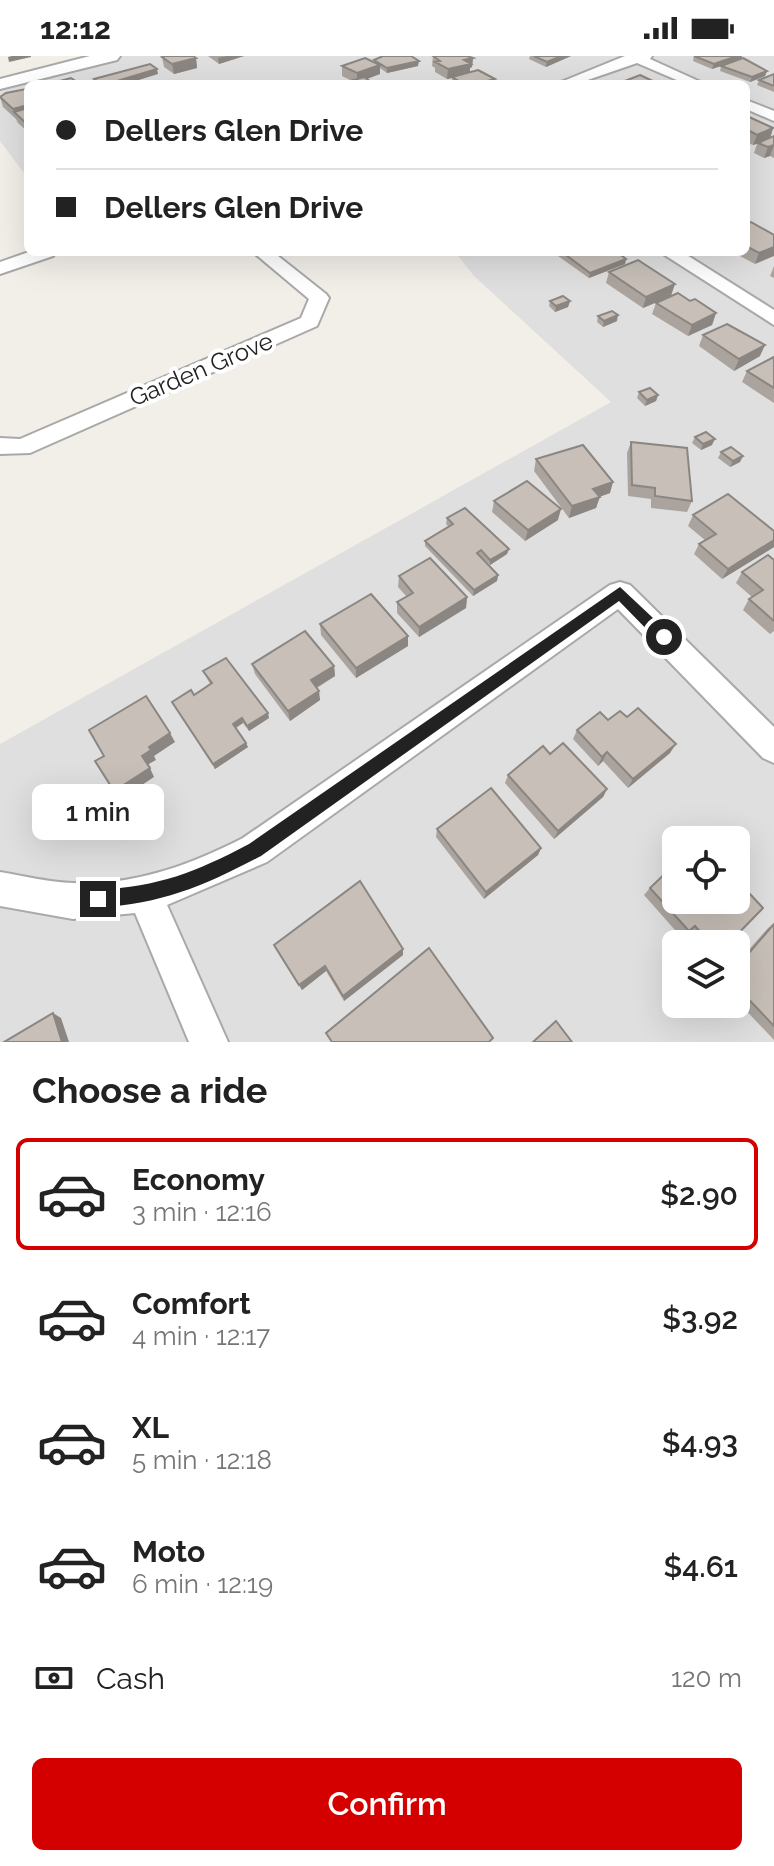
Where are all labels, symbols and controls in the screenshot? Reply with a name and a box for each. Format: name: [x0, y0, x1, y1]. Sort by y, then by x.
text: 12:12: [40, 11, 111, 46]
text: Dellers Glen Drive: [104, 113, 363, 148]
text: Dellers Glen Drive: [104, 190, 363, 225]
street label: Garden Grove: [125, 326, 277, 412]
route start: [646, 619, 682, 655]
callout: 1 min: [32, 783, 164, 839]
text: 1 min: [66, 797, 130, 827]
map controls: [662, 826, 750, 1018]
button: locate: [662, 826, 750, 914]
route end: [80, 881, 116, 917]
button: layers: [662, 930, 750, 1018]
text: Choose a ride: [32, 1069, 267, 1111]
icon: car: [36, 1158, 108, 1230]
text: Economy: [132, 1162, 265, 1197]
text: $2.90: [660, 1177, 738, 1212]
text: 3 min · 12:16: [132, 1197, 272, 1227]
icon: car: [36, 1282, 108, 1354]
text: Comfort: [132, 1286, 251, 1321]
text: $3.92: [662, 1301, 738, 1336]
text: 4 min · 12:17: [132, 1321, 270, 1351]
icon: car: [36, 1406, 108, 1478]
text: XL: [132, 1410, 169, 1445]
text: $4.93: [662, 1425, 738, 1460]
text: 5 min · 12:18: [132, 1445, 272, 1475]
icon: car: [36, 1530, 108, 1602]
text: Moto: [132, 1534, 205, 1569]
text: $4.61: [664, 1549, 738, 1584]
text: 6 min · 12:19: [132, 1569, 273, 1599]
icon: cash: [32, 1656, 76, 1700]
text: Cash: [96, 1661, 165, 1696]
text: 120 m: [671, 1663, 742, 1693]
button: Confirm: [32, 1758, 742, 1850]

